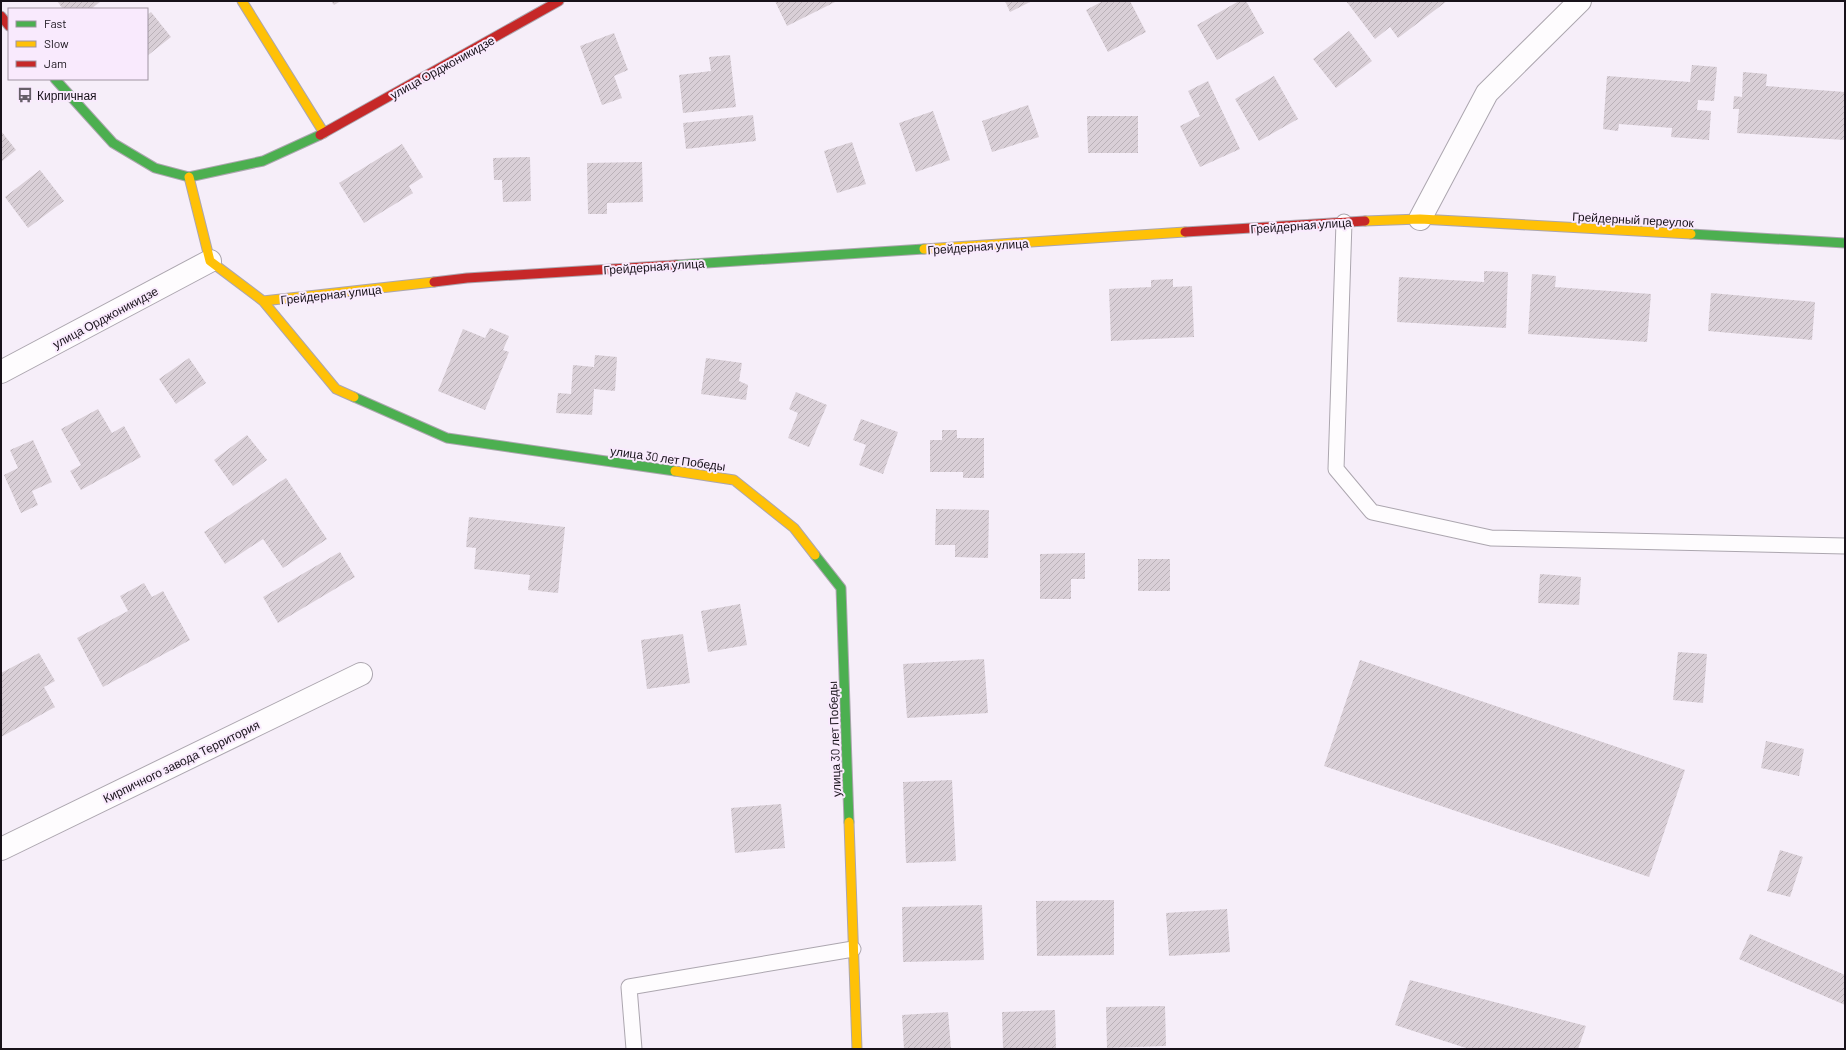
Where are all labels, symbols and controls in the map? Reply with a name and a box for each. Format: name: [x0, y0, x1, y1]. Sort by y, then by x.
legend: [8, 8, 148, 80]
text: Fast: [44, 16, 67, 30]
street label: улица Орджоникидзе: [387, 32, 497, 102]
text: Slow: [44, 36, 69, 50]
text: Jam: [44, 56, 67, 70]
bus stop icon: Кирпичная: [16, 86, 34, 104]
place label: Кирпичная: [37, 88, 97, 103]
street label: Грейдерный переулок: [1572, 209, 1695, 230]
street label: Грейдерная улица: [1250, 214, 1352, 237]
street label: Грейдерная улица: [927, 235, 1029, 258]
street label: Грейдерная улица: [603, 255, 705, 278]
street label: Грейдерная улица: [280, 282, 383, 307]
street label: улица Орджоникидзе: [50, 283, 161, 352]
street label: улица 30 лет Победы: [609, 443, 726, 474]
street label: улица 30 лет Победы: [825, 681, 844, 797]
street label: Кирпичного завода Территория: [100, 717, 262, 806]

